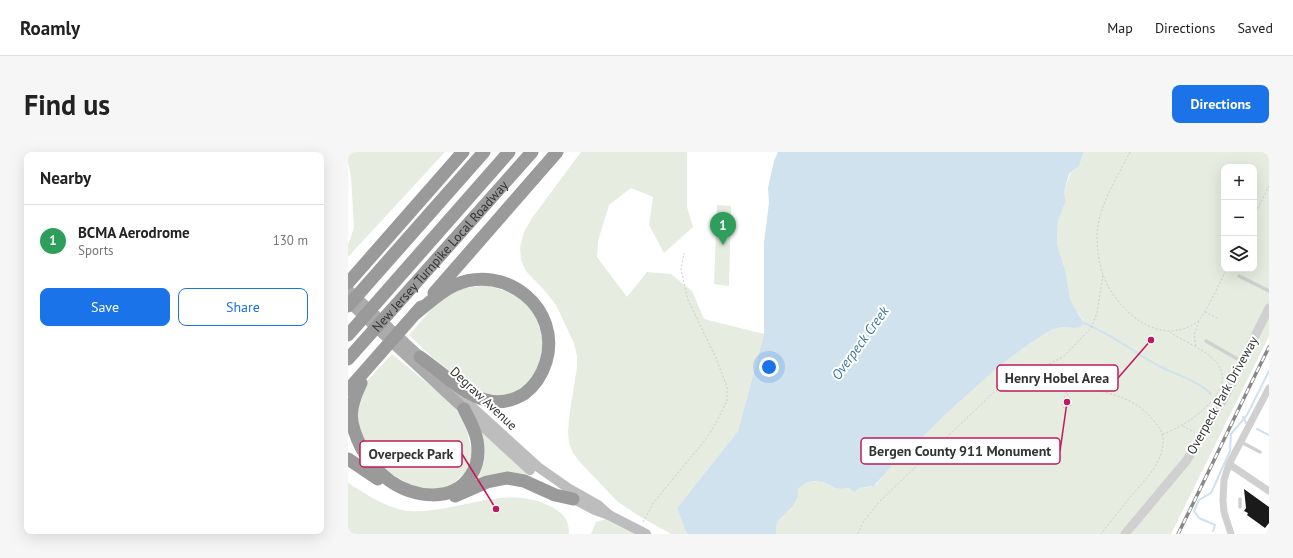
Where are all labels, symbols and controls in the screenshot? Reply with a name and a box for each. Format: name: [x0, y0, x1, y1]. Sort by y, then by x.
text: Roamly: [20, 16, 80, 40]
text: Map: [1107, 19, 1133, 37]
text: Directions: [1155, 19, 1215, 37]
text: Saved: [1237, 19, 1273, 37]
button: Directions: [1172, 85, 1269, 123]
text: Find us: [24, 86, 110, 123]
map controls: [1221, 164, 1257, 272]
button: +: [1221, 164, 1257, 200]
text: Nearby: [40, 167, 91, 189]
street label: New Jersey Turnpike Local Roadway: [368, 177, 512, 335]
button: −: [1221, 200, 1257, 236]
pin: 1: [710, 212, 736, 245]
text: BCMA Aerodrome: [78, 223, 190, 242]
text: 1: [49, 232, 57, 249]
text: 130 m: [273, 232, 308, 249]
button: layers: [1221, 236, 1257, 272]
text: Sports: [78, 242, 114, 259]
button: Save: [40, 288, 170, 326]
button: Share: [178, 288, 308, 326]
water label: Overpeck Creek: [827, 302, 893, 383]
street label: Overpeck Park Driveway: [1183, 333, 1262, 457]
your location: [759, 357, 779, 377]
street label: Degraw Avenue: [447, 363, 521, 434]
callout: Henry Hobel Area: [997, 365, 1118, 391]
text: Henry Hobel Area: [1005, 369, 1109, 387]
callout: Bergen County 911 Monument: [861, 438, 1060, 464]
callout: Overpeck Park: [360, 441, 462, 467]
text: Bergen County 911 Monument: [869, 442, 1051, 460]
text: Overpeck Park: [369, 445, 454, 463]

